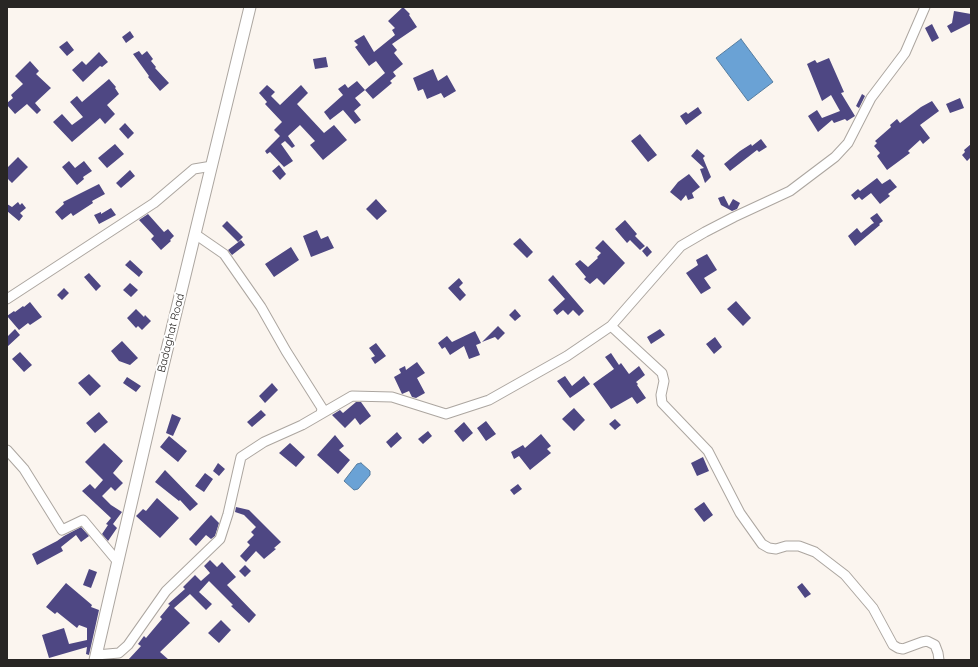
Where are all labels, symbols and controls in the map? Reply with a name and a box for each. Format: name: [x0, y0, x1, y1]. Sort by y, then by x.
street label: Badaghat Road: [155, 292, 187, 374]

